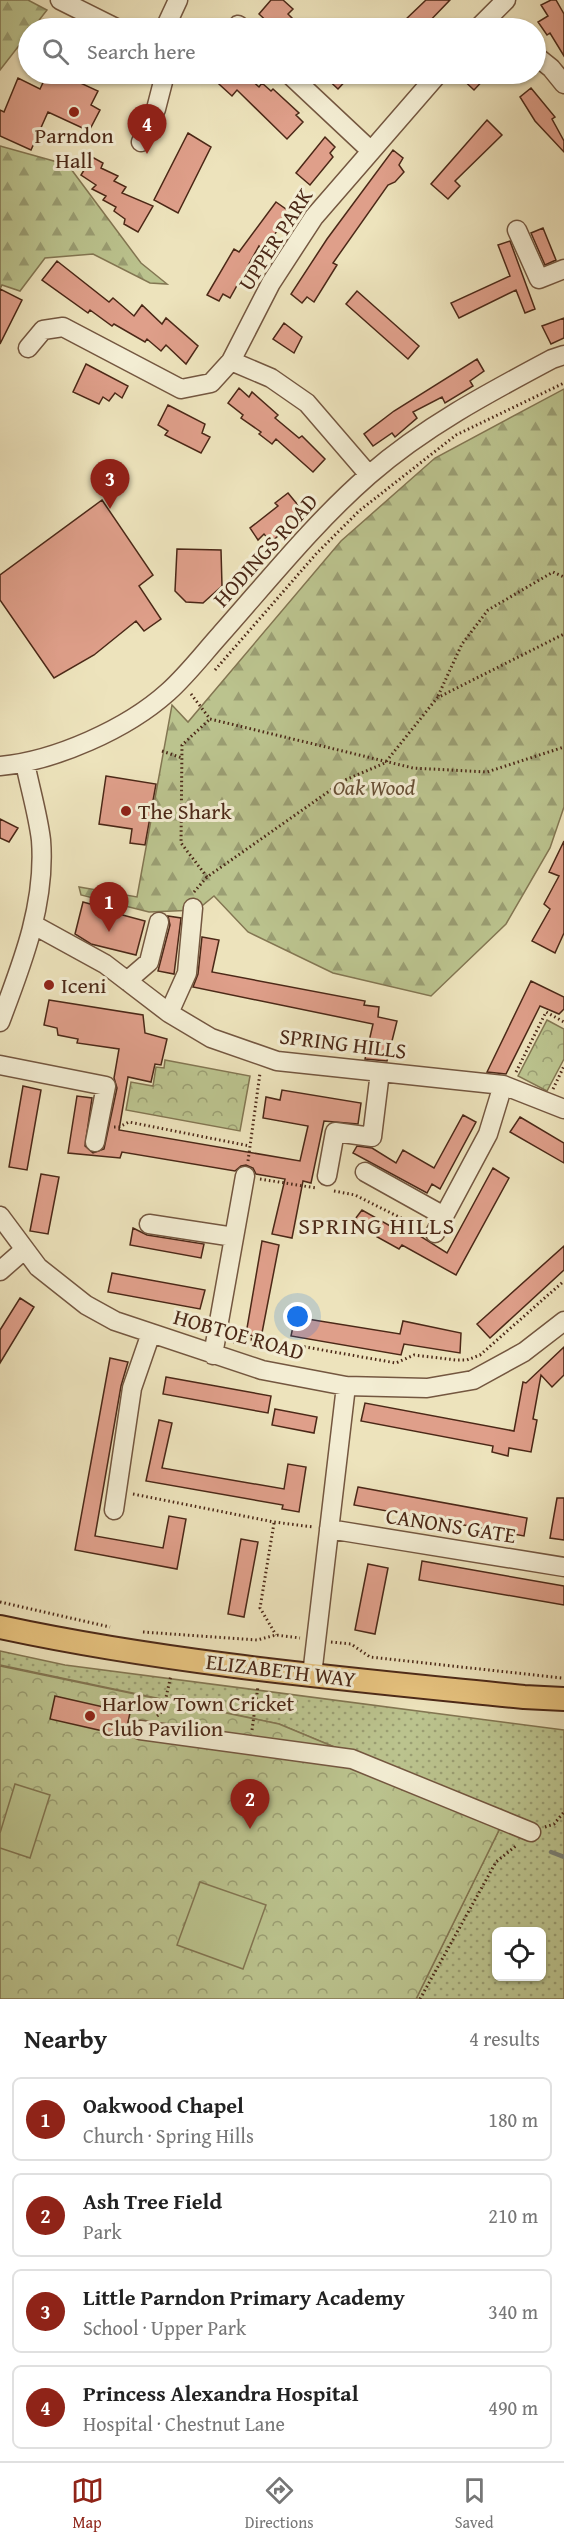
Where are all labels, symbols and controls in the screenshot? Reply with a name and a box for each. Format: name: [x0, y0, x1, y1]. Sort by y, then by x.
search box: [18, 18, 546, 84]
icon: search: [39, 35, 72, 68]
text: Search here: [87, 35, 196, 67]
pin: 4: [128, 104, 166, 154]
marker: Parndon Hall: [67, 105, 81, 119]
place label: Parndon Hall: [35, 119, 114, 176]
street label: UPPER PARK: [230, 181, 320, 297]
pin: 3: [90, 460, 130, 509]
street label: HODINGS ROAD: [205, 486, 325, 614]
park label: Oak Wood: [333, 771, 416, 803]
place label: The Shark: [138, 795, 232, 827]
marker: The Shark: [119, 804, 133, 818]
pin: 1: [90, 882, 128, 932]
place label: Iceni: [61, 969, 106, 1001]
marker: Iceni: [42, 978, 56, 992]
street label: SPRING HILLS: [278, 1019, 408, 1067]
district label: SPRING HILLS: [298, 1208, 456, 1243]
street label: HOBTOE ROAD: [170, 1300, 308, 1368]
your location: [283, 1302, 312, 1331]
street label: CANONS GATE: [384, 1499, 518, 1551]
street label: ELIZABETH WAY: [204, 1645, 358, 1695]
place label: Harlow Town Cricket Club Pavilion: [102, 1687, 294, 1744]
marker: Harlow Town Cricket Club Pavilion: [83, 1709, 97, 1723]
pin: 2: [230, 1780, 270, 1829]
map controls: [492, 1927, 546, 1981]
button: locate: [492, 1927, 546, 1981]
text: Nearby: [24, 2019, 107, 2058]
text: 4 results: [469, 2024, 540, 2053]
text: Oakwood Chapel: [83, 2089, 244, 2121]
text: 1: [40, 2105, 51, 2134]
text: 180 m: [488, 2105, 538, 2134]
text: Church · Spring Hills: [83, 2121, 254, 2150]
text: Ash Tree Field: [83, 2185, 222, 2217]
text: 2: [40, 2201, 51, 2230]
text: 210 m: [488, 2201, 538, 2230]
text: Park: [83, 2217, 122, 2246]
text: Little Parndon Primary Academy: [83, 2281, 405, 2313]
text: 3: [40, 2297, 51, 2326]
text: 340 m: [488, 2297, 538, 2326]
text: School · Upper Park: [83, 2313, 246, 2342]
text: Princess Alexandra Hospital: [83, 2377, 358, 2409]
text: 4: [40, 2393, 51, 2422]
text: 490 m: [488, 2393, 538, 2422]
text: Hospital · Chestnut Lane: [83, 2409, 285, 2438]
tab: Map: [71, 2474, 104, 2534]
tab: Directions: [245, 2474, 314, 2534]
tab: Saved: [455, 2474, 493, 2534]

